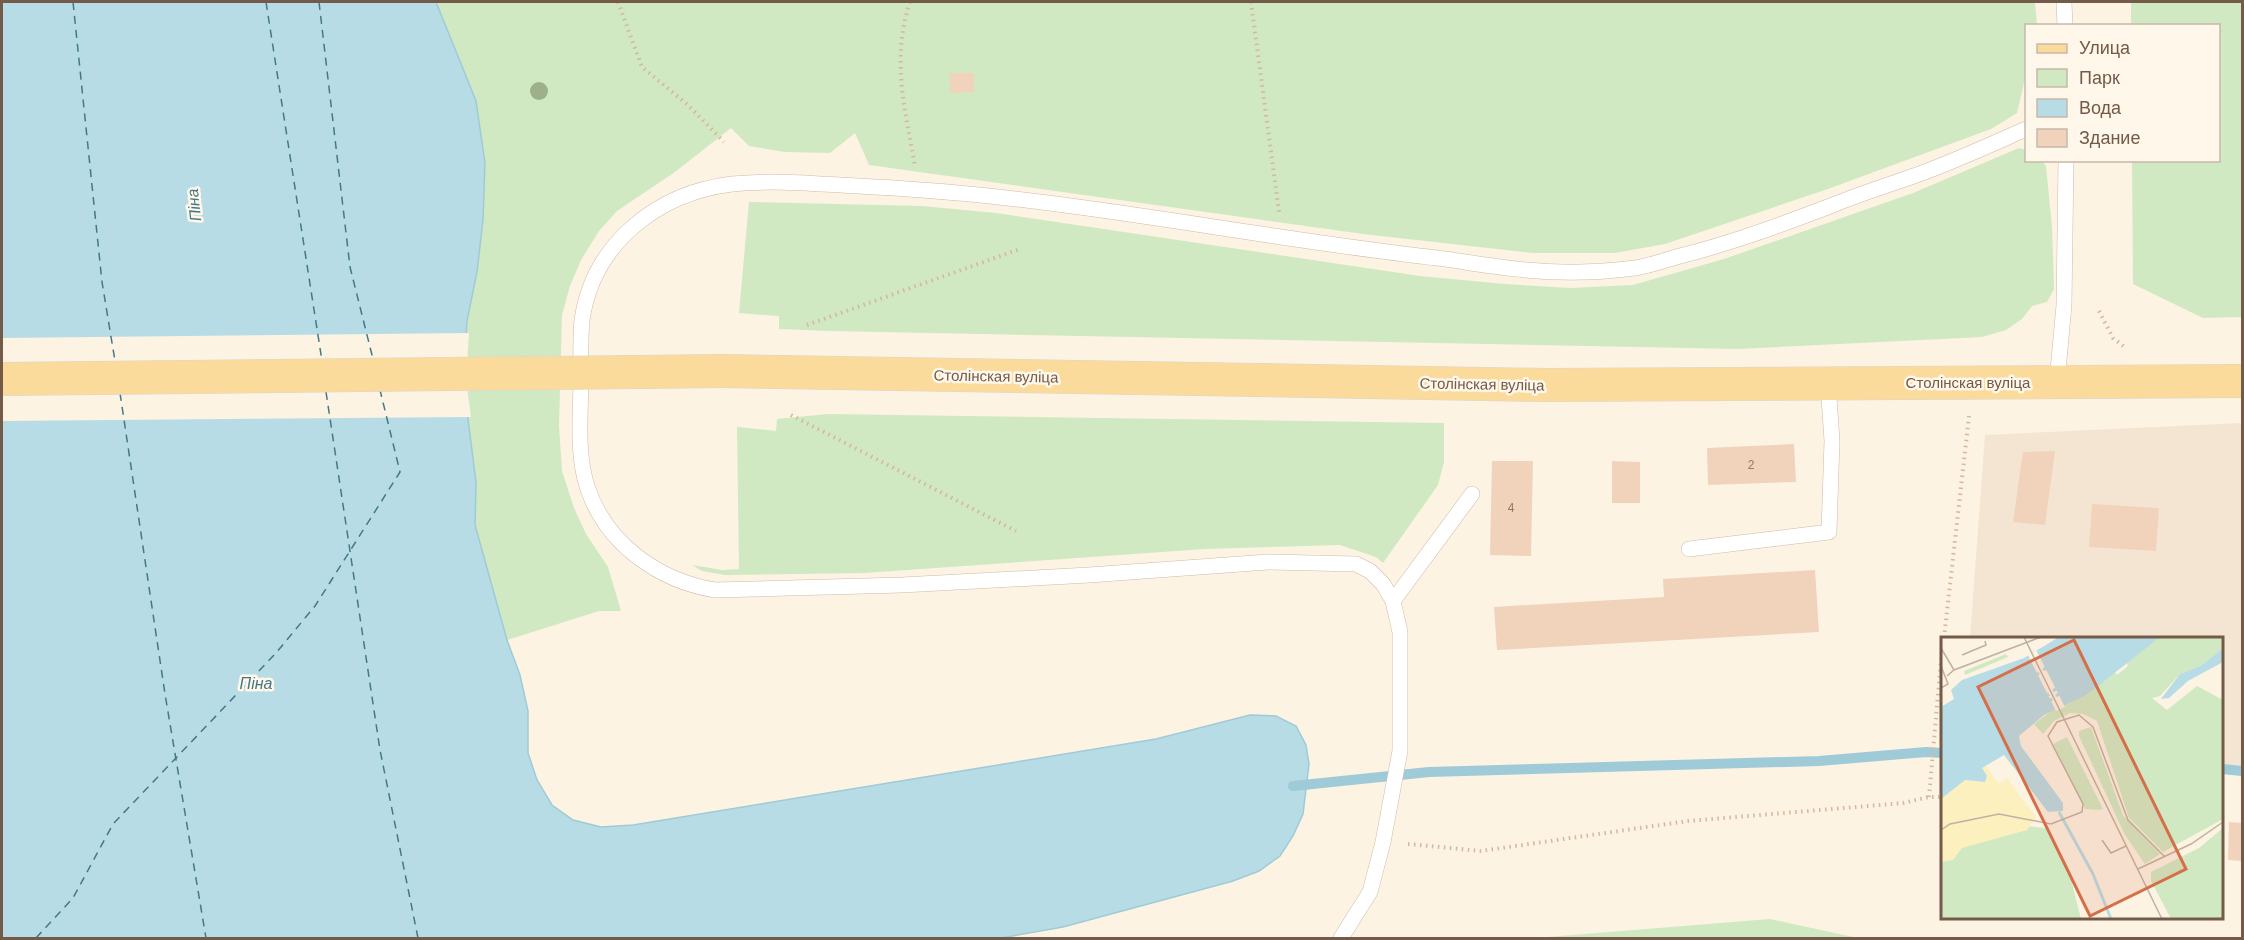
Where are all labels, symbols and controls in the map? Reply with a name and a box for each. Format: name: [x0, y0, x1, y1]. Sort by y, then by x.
legend: [2025, 24, 2220, 162]
text: Улица: [2079, 38, 2131, 58]
text: Парк: [2079, 68, 2120, 88]
text: Вода: [2079, 98, 2122, 118]
text: Здание: [2079, 128, 2140, 148]
water label: Піна: [184, 188, 204, 222]
street label: Столінская вуліца: [933, 366, 1059, 386]
street label: Столінская вуліца: [1419, 374, 1545, 394]
street label: Столінская вуліца: [1906, 374, 2031, 391]
house number: 2: [1748, 458, 1755, 472]
house number: 4: [1508, 501, 1515, 515]
inset map: [1941, 637, 2223, 919]
water label: Піна: [240, 675, 273, 692]

